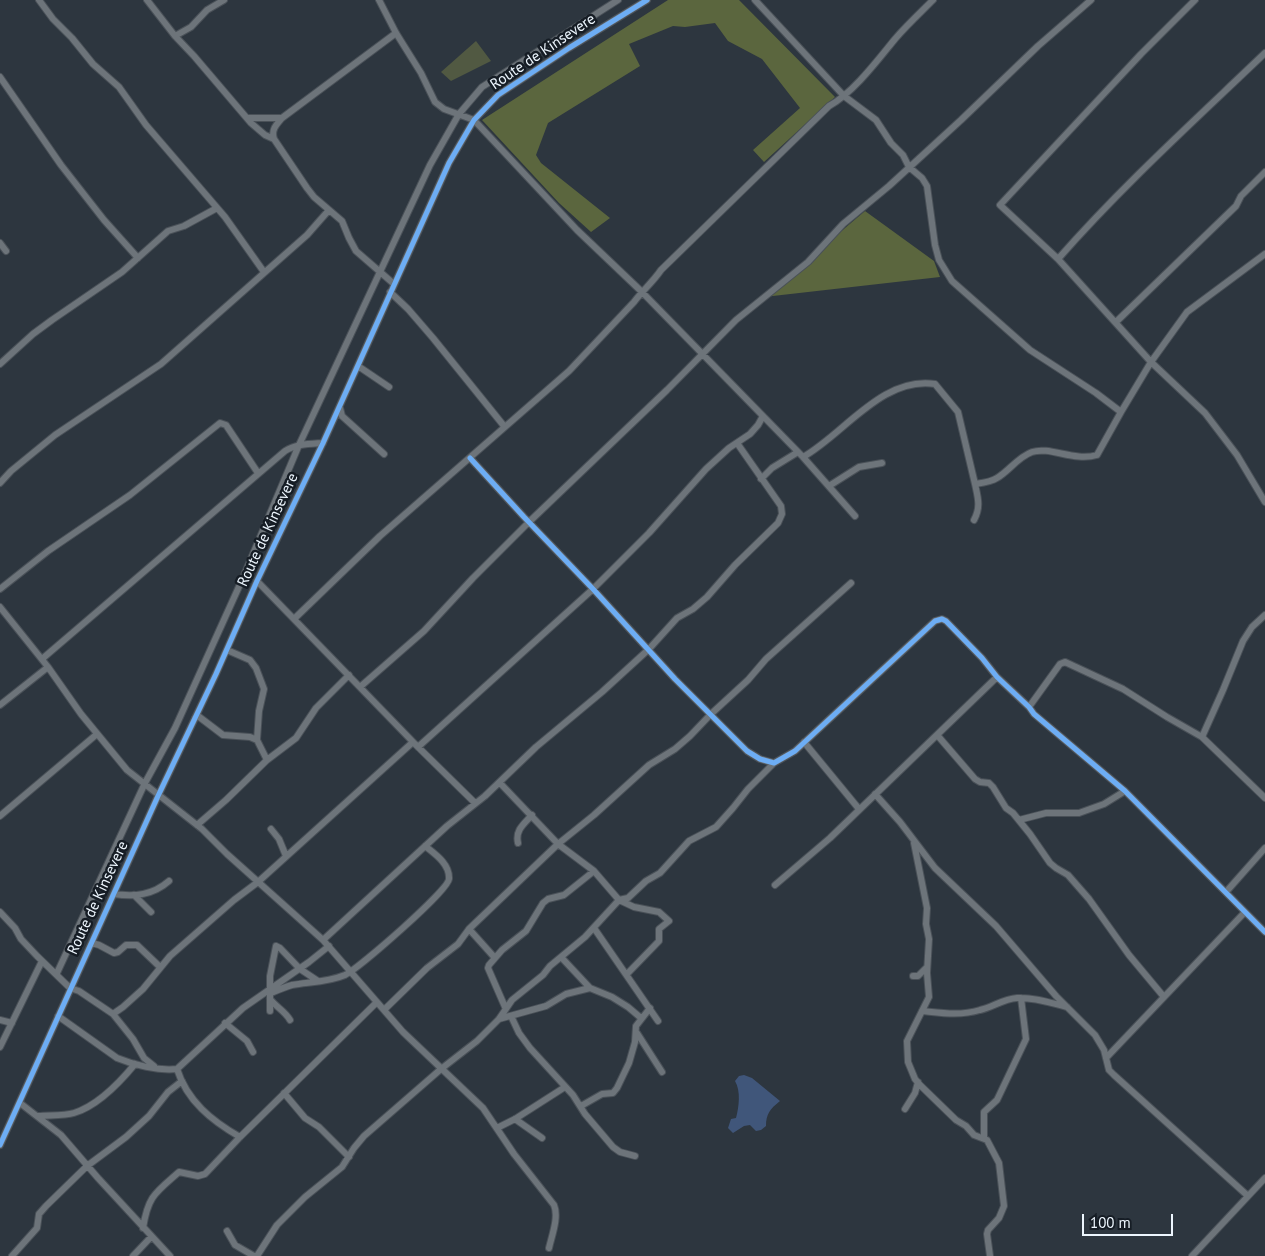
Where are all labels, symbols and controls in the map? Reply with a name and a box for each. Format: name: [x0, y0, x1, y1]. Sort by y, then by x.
street label: Route de Kinsevere: [487, 10, 599, 94]
street label: Route de Kinsevere: [234, 470, 302, 590]
street label: Route de Kinsevere: [64, 838, 132, 958]
scale bar: [1085, 1204, 1176, 1236]
text: 100 m: [1090, 1213, 1131, 1232]

